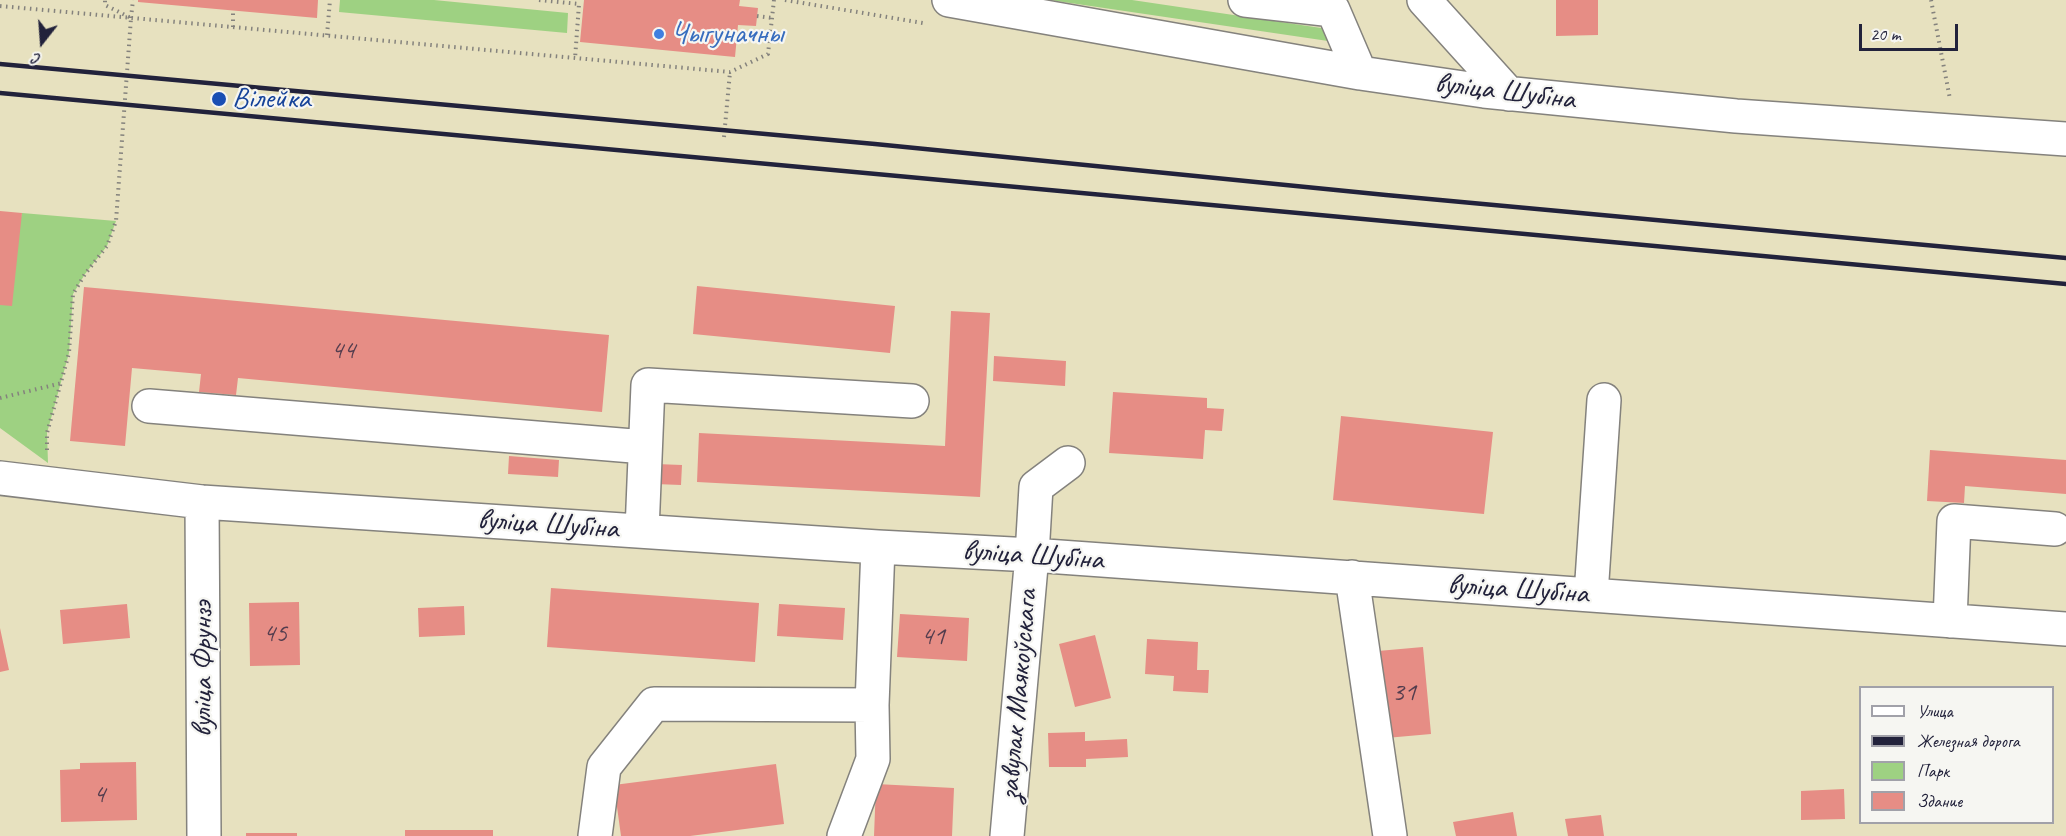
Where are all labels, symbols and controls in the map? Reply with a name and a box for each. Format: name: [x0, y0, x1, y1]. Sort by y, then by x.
north arrow: [12, 12, 72, 72]
scale bar: [1862, 12, 1961, 50]
place label: Чыгуначны: [671, 16, 783, 52]
text: 20 m: [1870, 23, 1901, 45]
marker: Чыгуначны: [652, 27, 666, 41]
text: С: [30, 49, 43, 70]
street label: вуліца Шубіна: [1433, 66, 1577, 118]
place label: Вілейка: [232, 81, 310, 117]
marker: Вілейка: [210, 90, 228, 108]
house number: 44: [331, 335, 355, 367]
street label: вуліца Шубіна: [476, 502, 620, 548]
street label: вуліца Шубіна: [961, 533, 1105, 579]
street label: вуліца Шубіна: [1446, 567, 1590, 613]
street label: завулак Маякоўскага: [992, 588, 1046, 802]
street label: вуліца Фрунзэ: [185, 601, 221, 737]
house number: 45: [263, 618, 287, 650]
house number: 41: [921, 621, 945, 653]
house number: 31: [1392, 677, 1416, 709]
legend: [1859, 686, 2054, 824]
text: Улица: [1917, 700, 1953, 722]
text: Железная дорога: [1917, 730, 2020, 752]
text: Парк: [1917, 760, 1949, 782]
house number: 4: [93, 779, 105, 811]
text: Здание: [1917, 790, 1962, 812]

